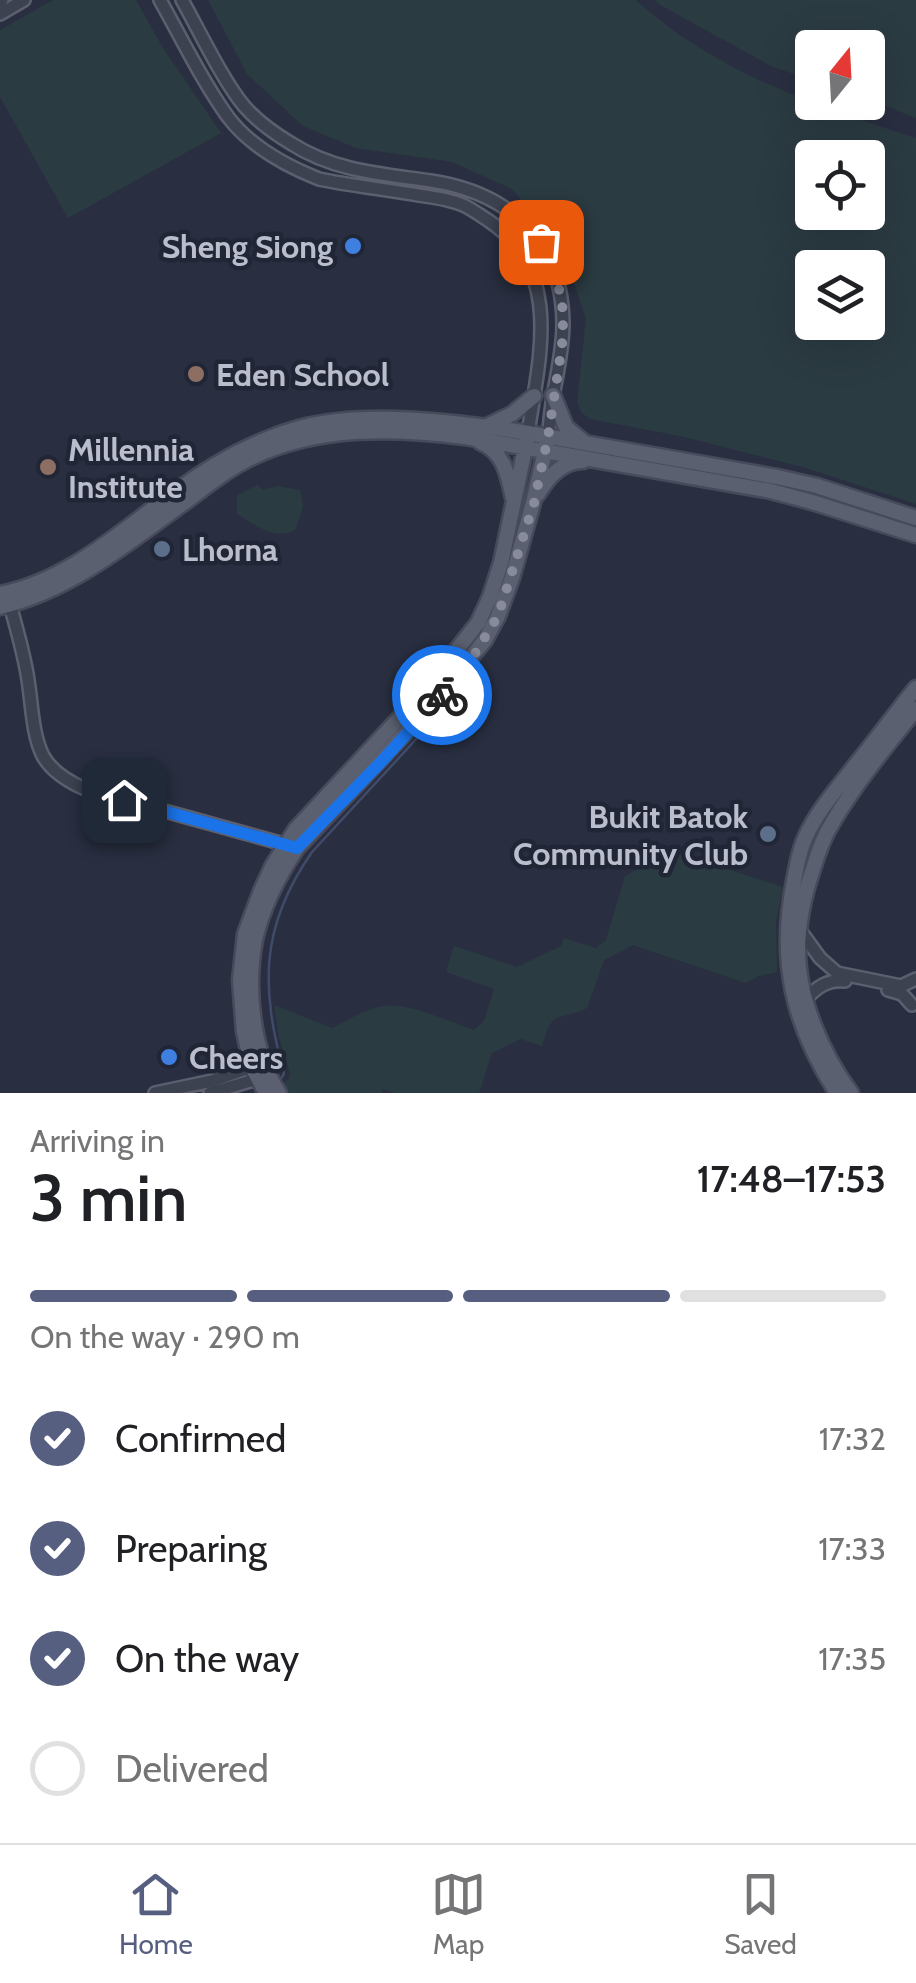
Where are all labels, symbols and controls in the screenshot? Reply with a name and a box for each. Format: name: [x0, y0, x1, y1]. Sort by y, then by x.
north arrow: [795, 30, 885, 120]
map controls: [795, 30, 885, 340]
button: locate: [795, 140, 885, 230]
pin: [499, 200, 584, 285]
icon: bag: [514, 215, 569, 270]
place label: Sheng Siong: [162, 227, 333, 266]
marker: Sheng Siong: [342, 235, 364, 257]
button: layers: [795, 250, 885, 340]
place label: Eden School: [216, 355, 389, 394]
marker: Eden School: [185, 363, 207, 385]
place label: Millennia Institute: [68, 430, 194, 506]
marker: Millennia Institute: [37, 456, 59, 478]
place label: Lhorna: [182, 530, 278, 569]
marker: Lhorna: [151, 538, 173, 560]
courier: [392, 645, 492, 745]
icon: bike: [415, 668, 470, 723]
pin: [82, 758, 167, 843]
icon: home: [97, 773, 152, 828]
place label: Bukit Batok Community Club: [513, 797, 748, 873]
marker: Bukit Batok Community Club: [757, 823, 779, 845]
place label: Cheers: [189, 1038, 283, 1077]
marker: Cheers: [158, 1046, 180, 1068]
text: Arriving in: [30, 1121, 165, 1160]
text: 17:48–17:53: [697, 1155, 886, 1202]
text: 3 min: [30, 1158, 187, 1237]
text: On the way · 290 m: [30, 1317, 300, 1356]
icon: check: [30, 1411, 85, 1466]
text: Confirmed: [115, 1415, 286, 1462]
text: 17:32: [819, 1419, 886, 1458]
icon: check: [30, 1521, 85, 1576]
text: Preparing: [115, 1525, 267, 1572]
text: 17:33: [818, 1529, 886, 1568]
icon: check: [30, 1631, 85, 1686]
text: On the way: [115, 1635, 299, 1682]
text: 17:35: [818, 1639, 886, 1678]
text: Delivered: [115, 1745, 269, 1792]
tab: Home: [119, 1867, 193, 1961]
tab: Map: [431, 1867, 486, 1961]
tab: Saved: [724, 1867, 797, 1961]

